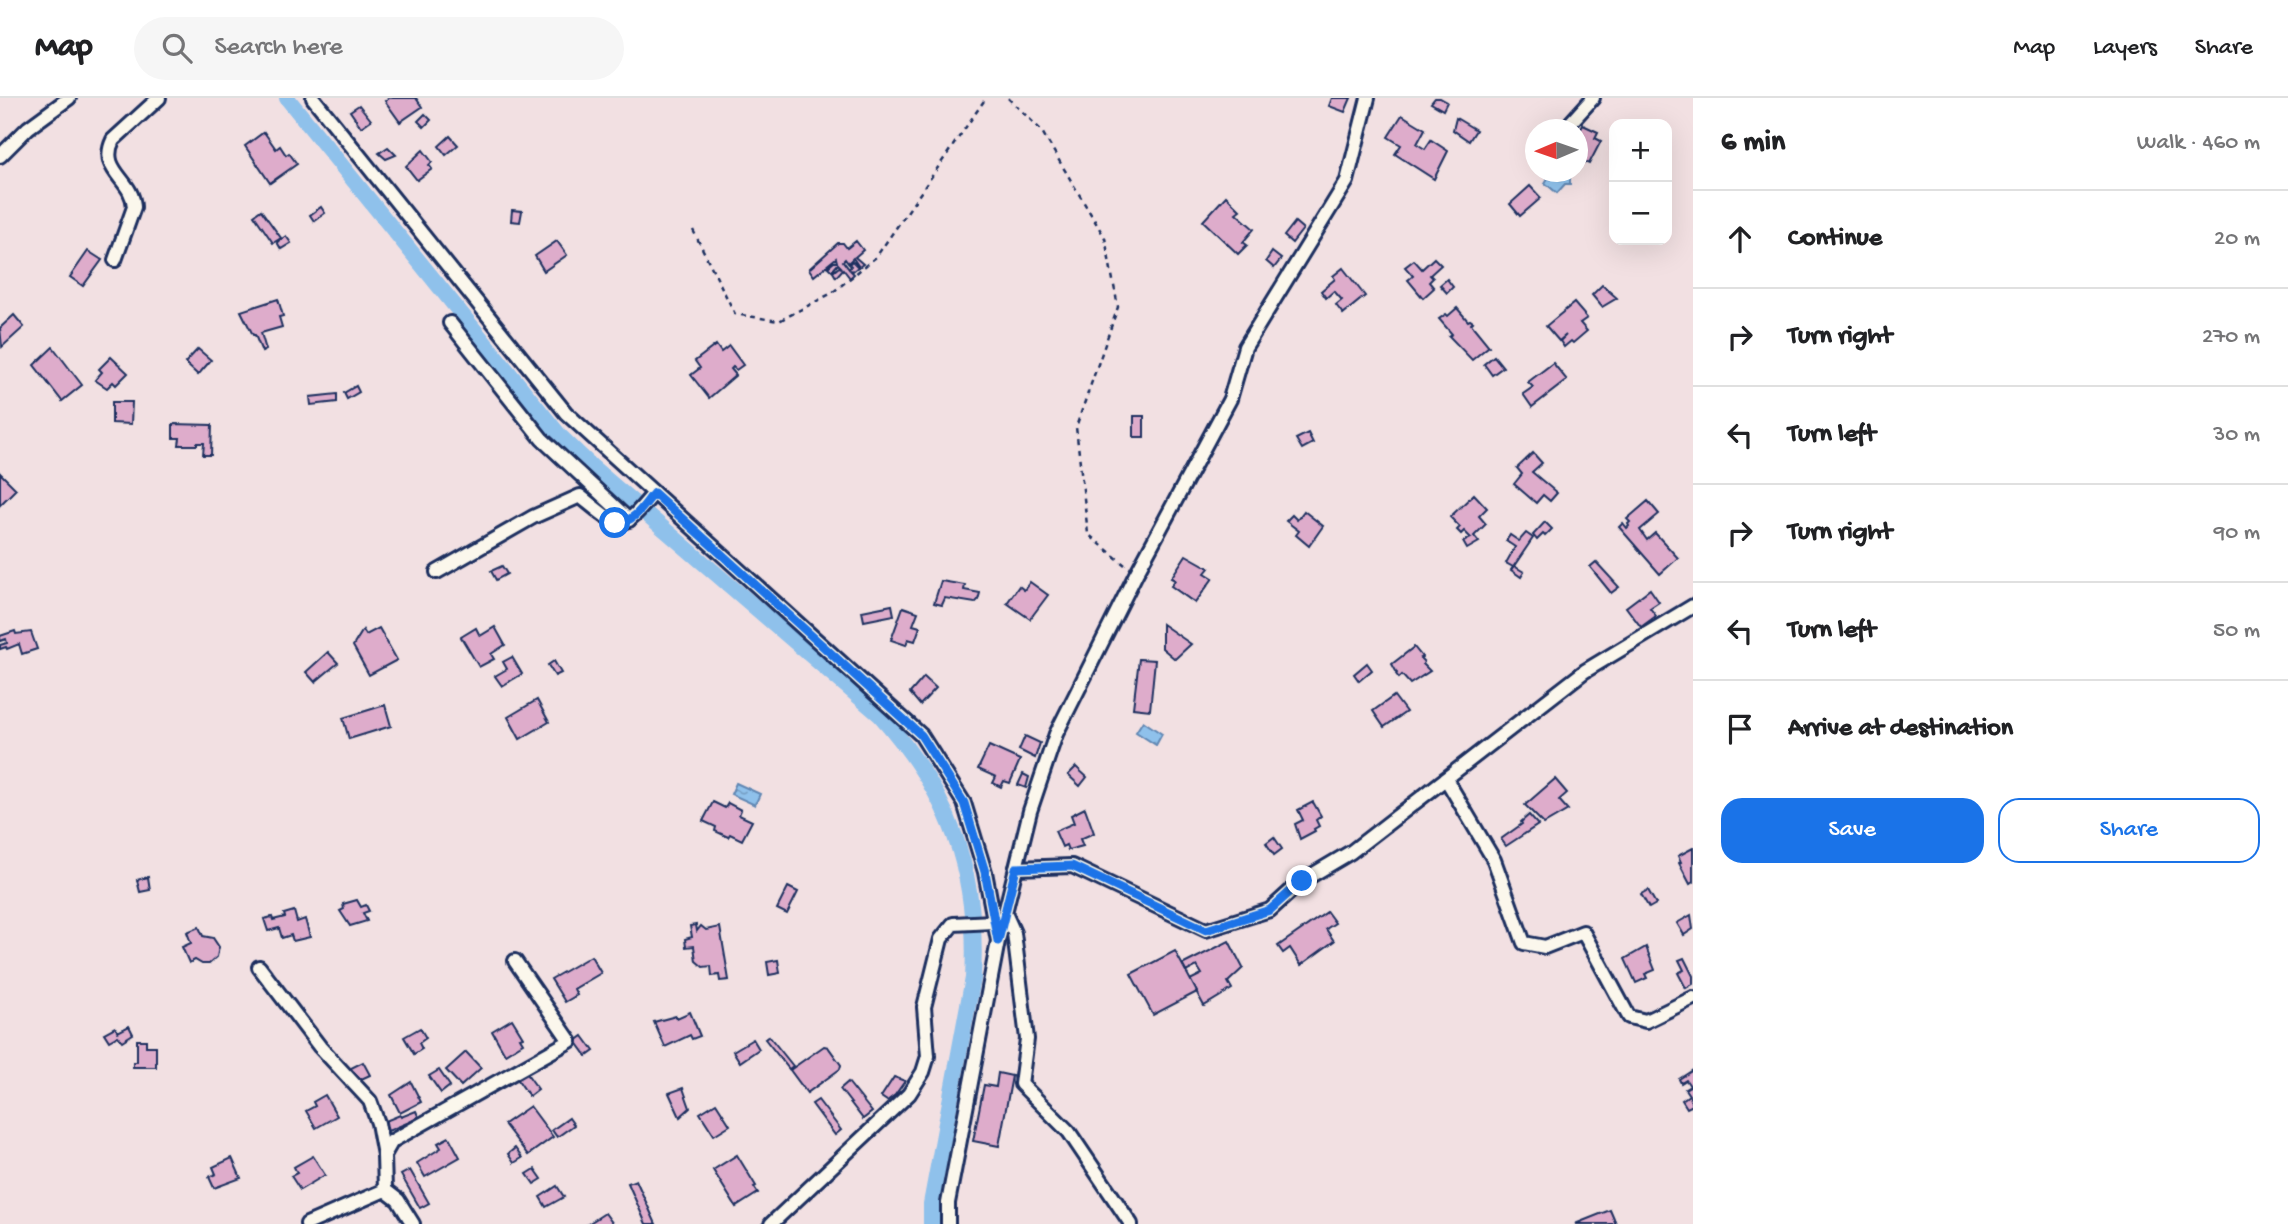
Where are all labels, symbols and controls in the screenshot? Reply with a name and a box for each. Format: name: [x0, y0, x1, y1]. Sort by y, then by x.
search box: [134, 17, 624, 80]
text: Map: [35, 29, 92, 67]
icon: search: [158, 29, 196, 67]
text: Search here: [214, 33, 343, 64]
text: Map: [2013, 34, 2055, 63]
text: Layers: [2093, 34, 2157, 63]
text: Share: [2195, 34, 2253, 63]
north arrow: [1525, 119, 1588, 182]
map controls: [1609, 119, 1672, 245]
button: +: [1609, 119, 1672, 182]
text: 6 min: [1721, 126, 1785, 161]
text: Walk · 460 m: [2137, 130, 2260, 157]
button: −: [1609, 182, 1672, 245]
icon: ahead: [1721, 220, 1759, 258]
text: Continue: [1788, 224, 1882, 255]
text: 20 m: [2214, 226, 2260, 253]
icon: right: [1721, 318, 1759, 356]
text: Turn right: [1788, 322, 1892, 353]
text: 270 m: [2202, 324, 2260, 351]
icon: left: [1721, 416, 1759, 454]
text: Turn left: [1788, 420, 1876, 451]
text: 30 m: [2213, 422, 2260, 449]
route start: [599, 507, 630, 538]
icon: right: [1721, 514, 1759, 552]
text: Turn right: [1788, 518, 1892, 549]
text: 90 m: [2214, 520, 2260, 547]
icon: left: [1721, 612, 1759, 650]
text: Turn left: [1788, 616, 1876, 647]
text: 50 m: [2213, 618, 2260, 645]
icon: arrive: [1721, 710, 1759, 748]
text: Arrive at destination: [1788, 714, 2013, 745]
button: Save: [1721, 798, 1984, 863]
button: Share: [1998, 798, 2260, 863]
route end: [1286, 865, 1317, 896]

